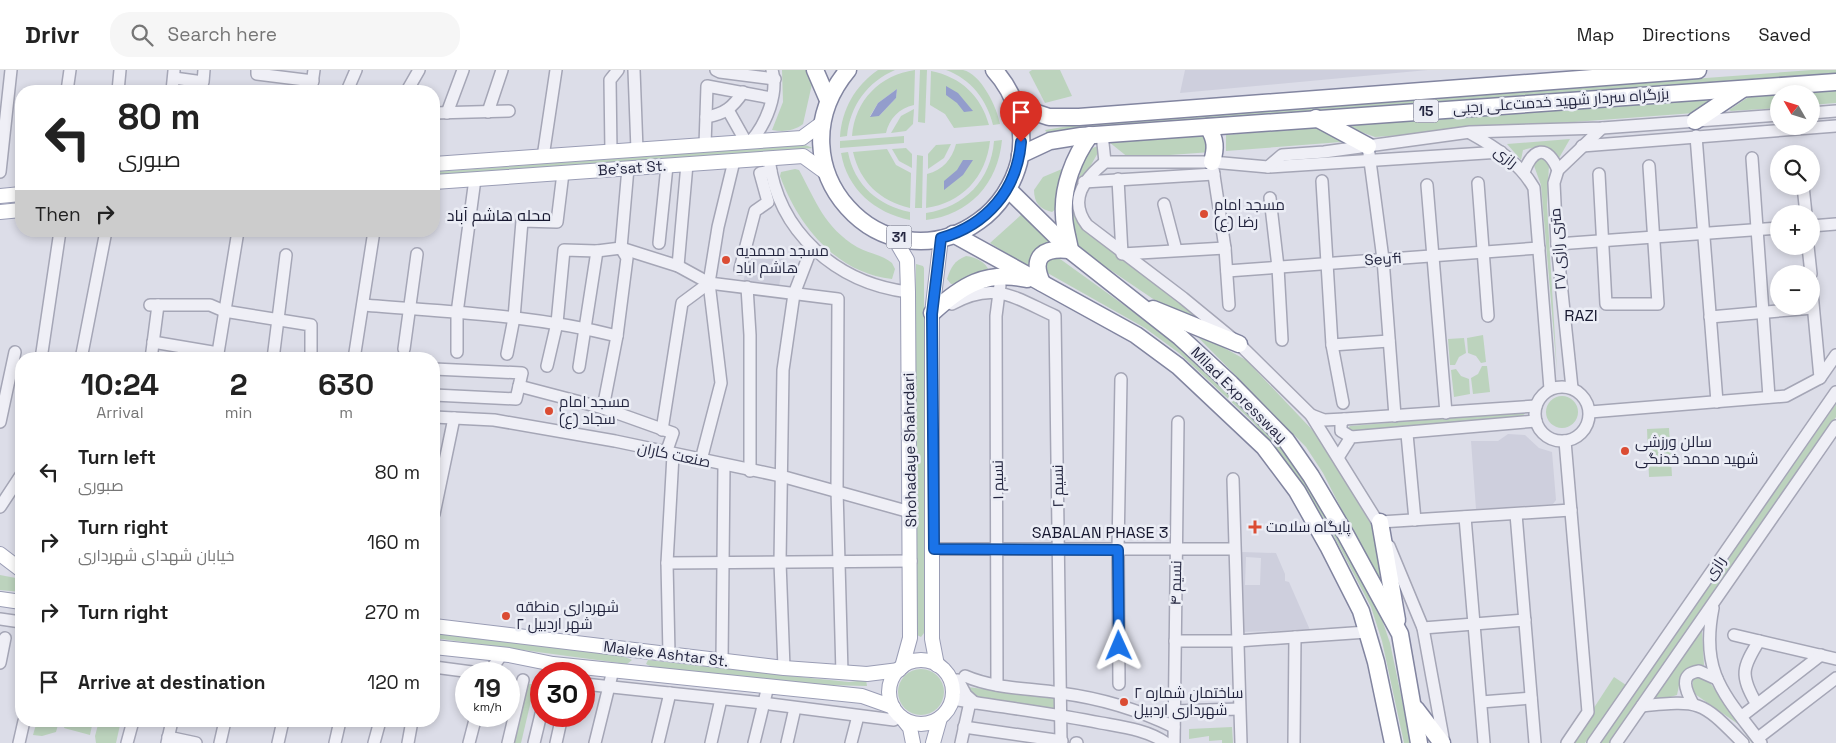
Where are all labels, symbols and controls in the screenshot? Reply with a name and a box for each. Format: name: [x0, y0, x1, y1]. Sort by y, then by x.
search box: [110, 12, 460, 57]
text: Drivr: [25, 19, 80, 50]
icon: search: [128, 21, 156, 49]
text: Search here: [168, 22, 277, 47]
text: Map: [1577, 23, 1614, 46]
text: Directions: [1642, 23, 1731, 46]
text: Saved: [1759, 23, 1811, 46]
street label: بزرگراه سردار شهید خدمت‌علی رجبی: [1452, 83, 1670, 119]
north arrow: [1770, 85, 1820, 135]
map controls: [1770, 85, 1820, 315]
pin: [1000, 91, 1042, 142]
text: 80 m: [118, 95, 200, 139]
icon: arrive: [1007, 98, 1035, 126]
road number: 15: [1414, 99, 1438, 122]
icon: left: [35, 105, 100, 170]
street label: رازی: [1490, 141, 1522, 173]
text: صبوری: [118, 145, 181, 173]
button: search: [1770, 145, 1820, 195]
street label: Be'sat St.: [597, 156, 667, 179]
place label: مسجد امام رضا (ع): [1214, 195, 1285, 233]
icon: right: [91, 200, 119, 228]
text: Then: [35, 202, 81, 227]
district label: محله هاشم آباد: [447, 205, 551, 227]
button: +: [1770, 205, 1820, 255]
street label: ۲۷ متری رازی: [1545, 207, 1571, 291]
marker: مسجد امام رضا (ع): [1198, 208, 1210, 220]
road number: 31: [886, 226, 912, 248]
place label: مسجد محمدیه هاشم اباد: [736, 241, 829, 278]
street label: Seyfi: [1364, 248, 1402, 269]
marker: مسجد محمدیه هاشم اباد: [720, 254, 732, 266]
button: −: [1770, 265, 1820, 315]
district label: RAZI: [1564, 305, 1598, 326]
street label: Milad Expressway: [1187, 342, 1292, 447]
text: 10:24: [81, 365, 159, 404]
text: 2: [230, 365, 247, 404]
text: 630: [318, 365, 374, 404]
street label: Shohadaye Shahrdari: [899, 373, 920, 527]
place label: مسجد امام سجاد (ع): [559, 392, 630, 430]
text: Arrival: [96, 402, 144, 423]
text: min: [225, 402, 252, 423]
text: m: [339, 402, 353, 423]
marker: مسجد امام سجاد (ع): [543, 405, 555, 417]
place label: سالن ورزشی شهید محمد خدنگی: [1635, 432, 1759, 469]
street label: صنعت کاران: [636, 438, 712, 472]
text: Turn left: [78, 445, 156, 470]
marker: سالن ورزشی شهید محمد خدنگی: [1619, 445, 1631, 457]
icon: left: [35, 458, 63, 486]
text: 80 m: [375, 460, 420, 485]
street label: نسیم ۱: [988, 460, 1008, 500]
street label: نسیم ۲: [1048, 464, 1068, 508]
text: صبوری: [78, 475, 124, 496]
text: Turn right: [78, 515, 168, 540]
place label: پایگاه سلامت: [1266, 517, 1350, 537]
marker: پایگاه سلامت: [1248, 520, 1262, 534]
district label: SABALAN PHASE 3: [1032, 522, 1168, 543]
icon: right: [35, 528, 63, 556]
text: 160 m: [367, 530, 420, 555]
text: خیابان شهدای شهرداری: [78, 545, 234, 566]
street label: رازی: [1700, 552, 1730, 584]
street label: نسیم ۴: [1166, 560, 1186, 606]
place label: شهرداری منطقه ۲ شهر اردبیل: [516, 597, 619, 634]
icon: right: [35, 598, 63, 626]
text: Turn right: [78, 600, 168, 625]
text: 270 m: [365, 600, 420, 625]
marker: شهرداری منطقه ۲ شهر اردبیل: [500, 610, 512, 622]
position arrow: [1092, 619, 1144, 671]
street label: Maleke Ashtar St.: [603, 636, 730, 671]
speed limit sign: 30: [530, 662, 595, 727]
icon: arrive: [35, 668, 63, 696]
text: Arrive at destination: [78, 670, 266, 695]
text: 120 m: [367, 670, 420, 695]
text: 19: [474, 672, 501, 704]
place label: ساختمان شماره ۲ شهرداری اردبیل: [1134, 683, 1243, 720]
marker: ساختمان شماره ۲ شهرداری اردبیل: [1118, 696, 1130, 708]
text: km/h: [473, 699, 502, 715]

